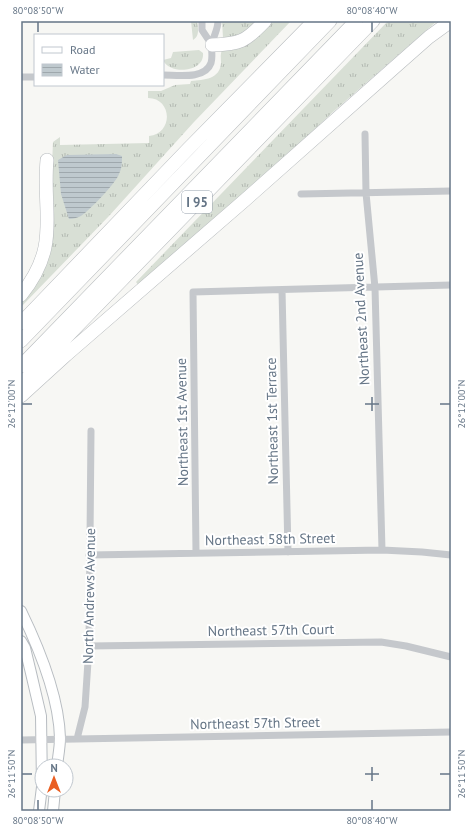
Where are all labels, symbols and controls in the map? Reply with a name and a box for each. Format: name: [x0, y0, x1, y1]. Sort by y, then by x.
text: 80°08'50"W: [12, 4, 64, 17]
text: 80°08'40"W: [346, 4, 398, 17]
legend: [34, 34, 164, 86]
text: Road: [70, 42, 95, 57]
text: Water: [70, 62, 100, 77]
road number: I 95: [182, 191, 212, 213]
street label: Northeast 2nd Avenue: [349, 252, 373, 386]
street label: Northeast 1st Terrace: [262, 357, 282, 485]
street label: Northeast 1st Avenue: [172, 358, 192, 486]
text: 26°12'00"N: [5, 379, 18, 429]
text: 26°12'00"N: [455, 379, 468, 429]
street label: North Andrews Avenue: [79, 528, 99, 664]
street label: Northeast 58th Street: [205, 529, 335, 549]
street label: Northeast 57th Court: [208, 620, 335, 640]
street label: Northeast 57th Street: [190, 713, 320, 733]
text: 26°11'50"N: [5, 749, 18, 799]
text: 26°11'50"N: [455, 749, 468, 799]
north arrow: [34, 758, 74, 798]
text: N: [50, 761, 58, 775]
text: 80°08'50"W: [12, 814, 64, 827]
text: 80°08'40"W: [346, 814, 398, 827]

